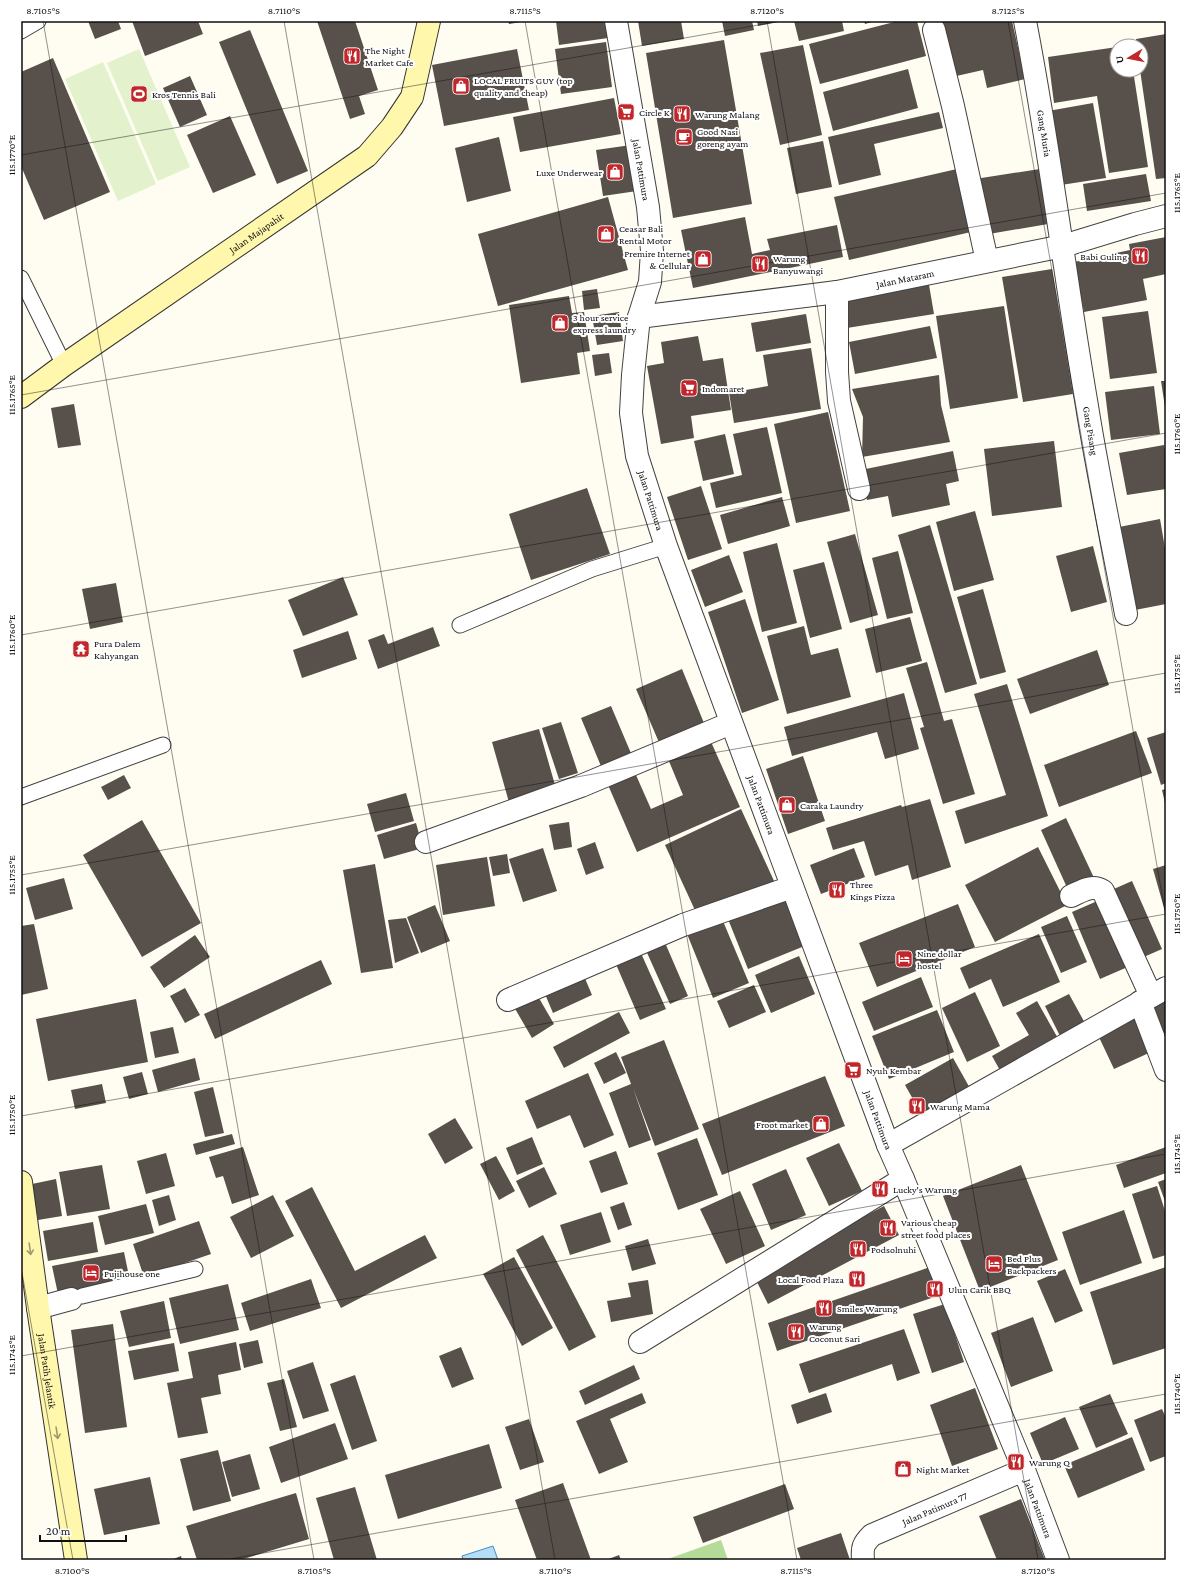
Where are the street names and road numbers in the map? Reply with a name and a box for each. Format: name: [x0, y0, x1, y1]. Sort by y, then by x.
street label: Gang Muria: [1035, 109, 1053, 158]
street label: Jalan Pattimura: [630, 137, 652, 202]
street label: Jalan Majapahit: [226, 210, 286, 256]
street label: Jalan Mataram: [874, 267, 935, 290]
street label: Gang Pisang: [1081, 405, 1100, 456]
street label: Jalan Pattimura: [636, 468, 666, 532]
street label: Jalan Pattimura: [745, 773, 778, 836]
street label: Jalan Pattimura: [862, 1088, 894, 1152]
street label: Jalan Patih Jelantik: [36, 1332, 58, 1410]
street label: Jalan Pattimura: [1021, 1476, 1054, 1540]
street label: Jalan Patimura 77: [899, 1490, 970, 1528]

